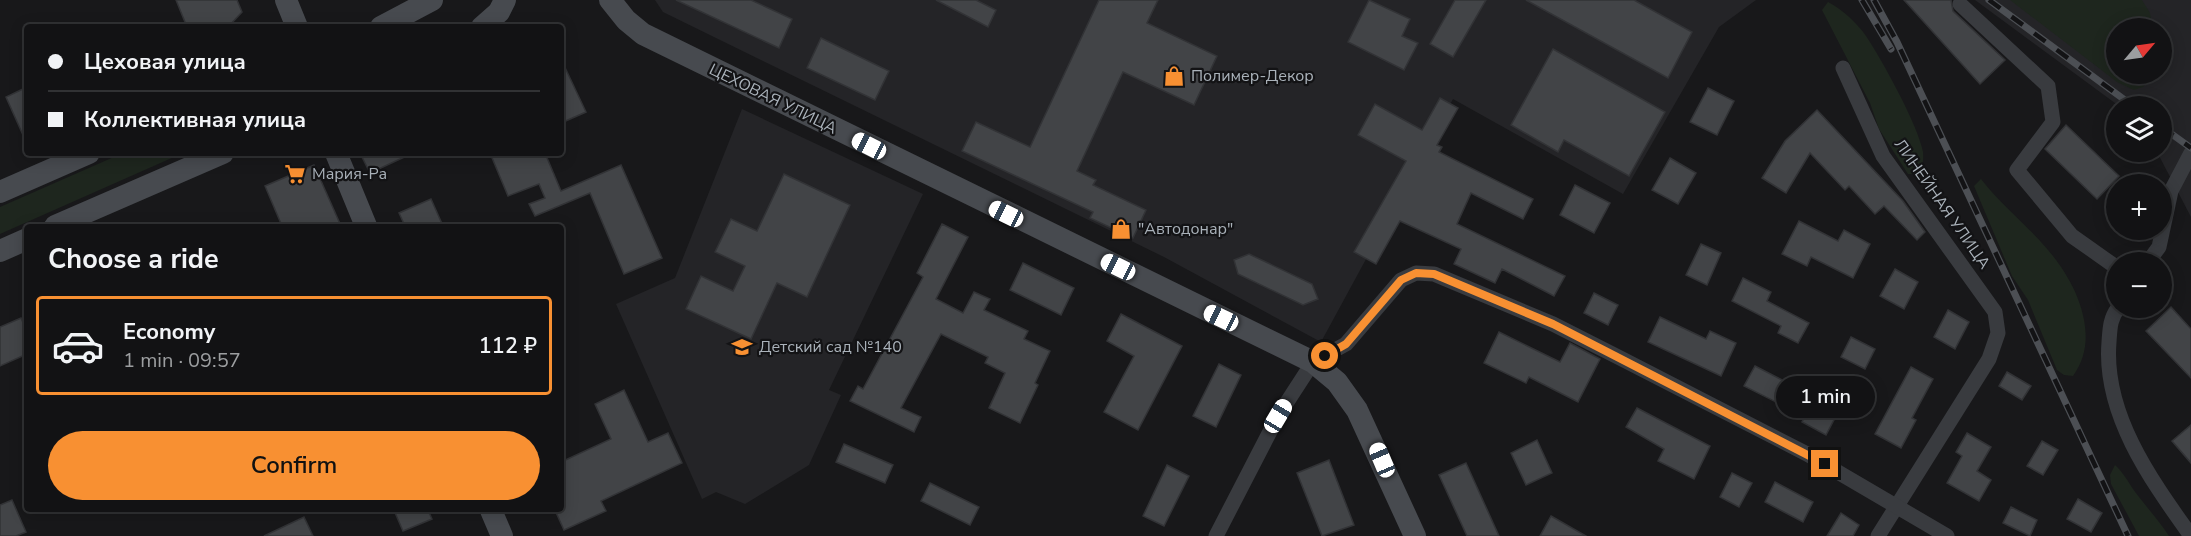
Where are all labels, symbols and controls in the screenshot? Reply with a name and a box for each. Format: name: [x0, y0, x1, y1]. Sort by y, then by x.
north arrow: [2106, 18, 2172, 84]
map controls: [2106, 18, 2172, 318]
text: Цеховая улица: [84, 47, 246, 77]
street label: ЦЕХОВАЯ УЛИЦА: [705, 59, 841, 140]
shop icon: Полимер-Декор: [1162, 64, 1186, 88]
place label: Полимер-Декор: [1191, 65, 1314, 87]
button: layers: [2106, 96, 2172, 162]
text: Коллективная улица: [84, 105, 306, 135]
car: [849, 130, 889, 162]
street label: ЛИНЕЙНАЯ УЛИЦА: [1889, 135, 1995, 274]
supermarket icon: Мария-Ра: [283, 162, 307, 186]
place label: Мария-Ра: [312, 163, 387, 185]
button: +: [2106, 174, 2172, 240]
car: [986, 198, 1026, 230]
shop icon: "Автодонар": [1109, 217, 1133, 241]
place label: "Автодонар": [1138, 218, 1233, 240]
text: Choose a ride: [48, 241, 219, 278]
car: [1098, 251, 1138, 283]
button: −: [2106, 252, 2172, 318]
car: [1201, 302, 1241, 334]
text: Economy: [123, 317, 215, 347]
icon: car: [51, 319, 105, 373]
text: 112 ₽: [478, 331, 537, 361]
school or university icon: Детский сад №140: [730, 335, 754, 359]
place label: Детский сад №140: [759, 336, 902, 358]
route start: [1311, 342, 1338, 369]
text: 1 min · 09:57: [123, 347, 241, 374]
callout: 1 min: [1776, 377, 1874, 419]
text: 1 min: [1800, 383, 1851, 410]
car: [1261, 396, 1295, 436]
button: Confirm: [48, 431, 540, 500]
car: [1367, 440, 1397, 480]
route end: [1811, 450, 1838, 477]

